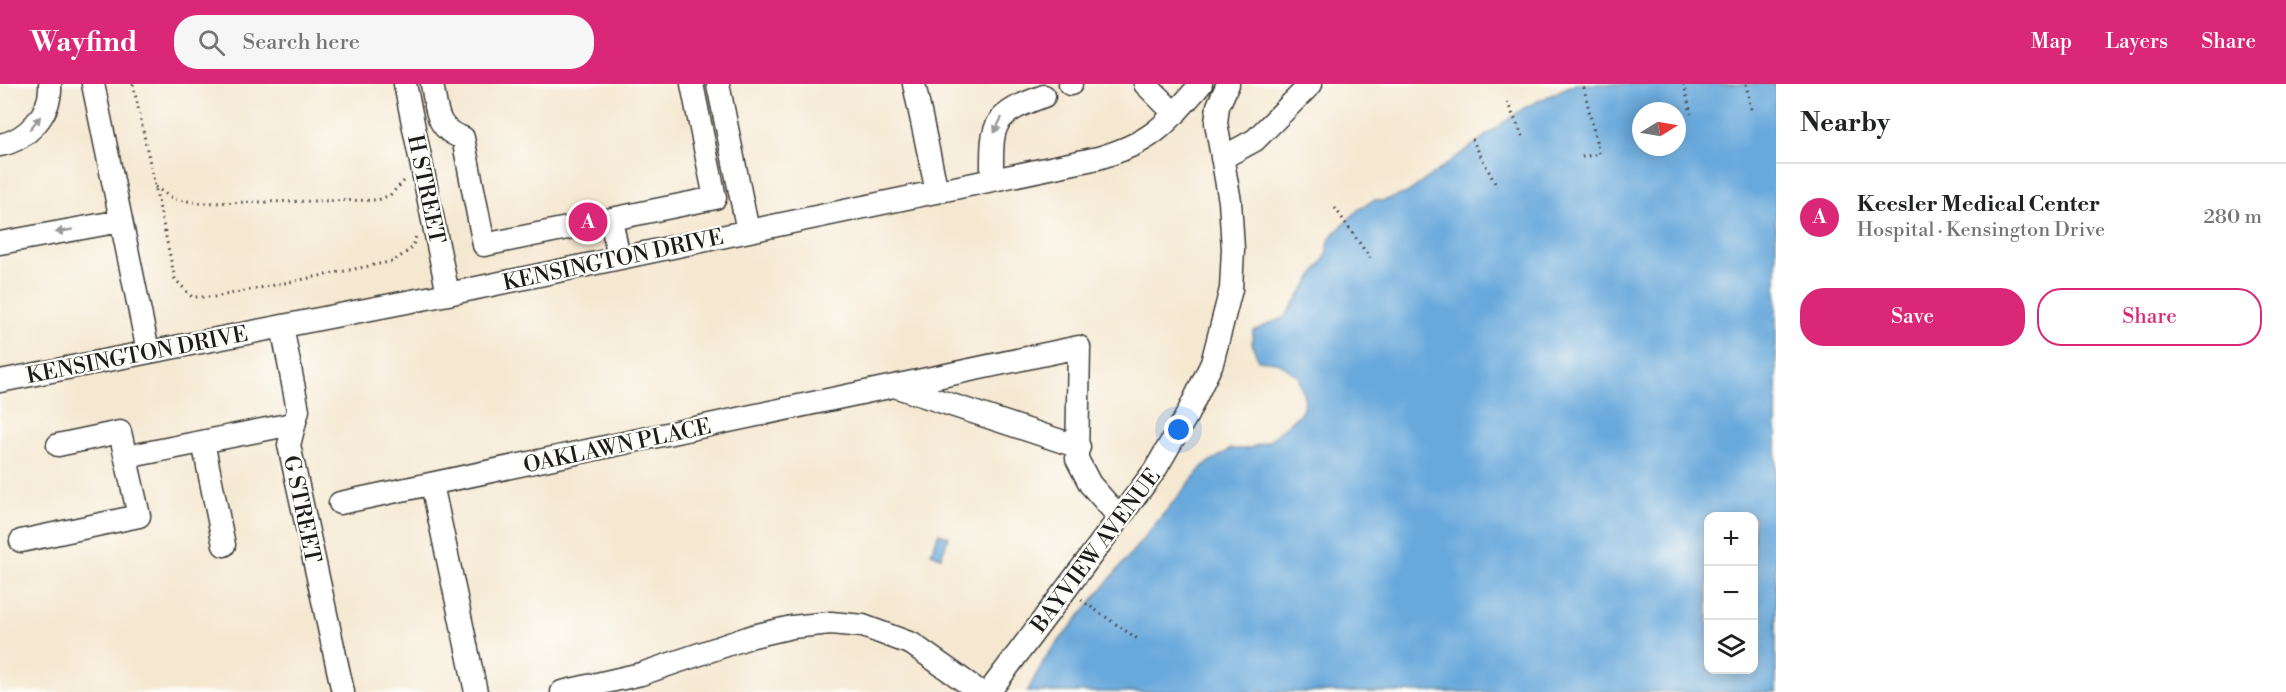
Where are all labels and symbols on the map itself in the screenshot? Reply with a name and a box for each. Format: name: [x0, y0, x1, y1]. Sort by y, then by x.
north arrow: [1632, 102, 1686, 156]
one-way arrow: [29, 115, 42, 131]
one-way arrow: [994, 116, 1003, 133]
street label: H STREET: [401, 132, 450, 246]
pin: A: [568, 200, 608, 244]
street label: KENSINGTON DRIVE: [500, 224, 726, 297]
one-way arrow: [54, 227, 73, 236]
street label: KENSINGTON DRIVE: [24, 321, 250, 390]
street label: OAKLAWN PLACE: [521, 413, 714, 480]
your location: [1164, 415, 1193, 444]
street label: G STREET: [277, 453, 326, 566]
street label: BAYVIEW AVENUE: [1025, 464, 1167, 639]

